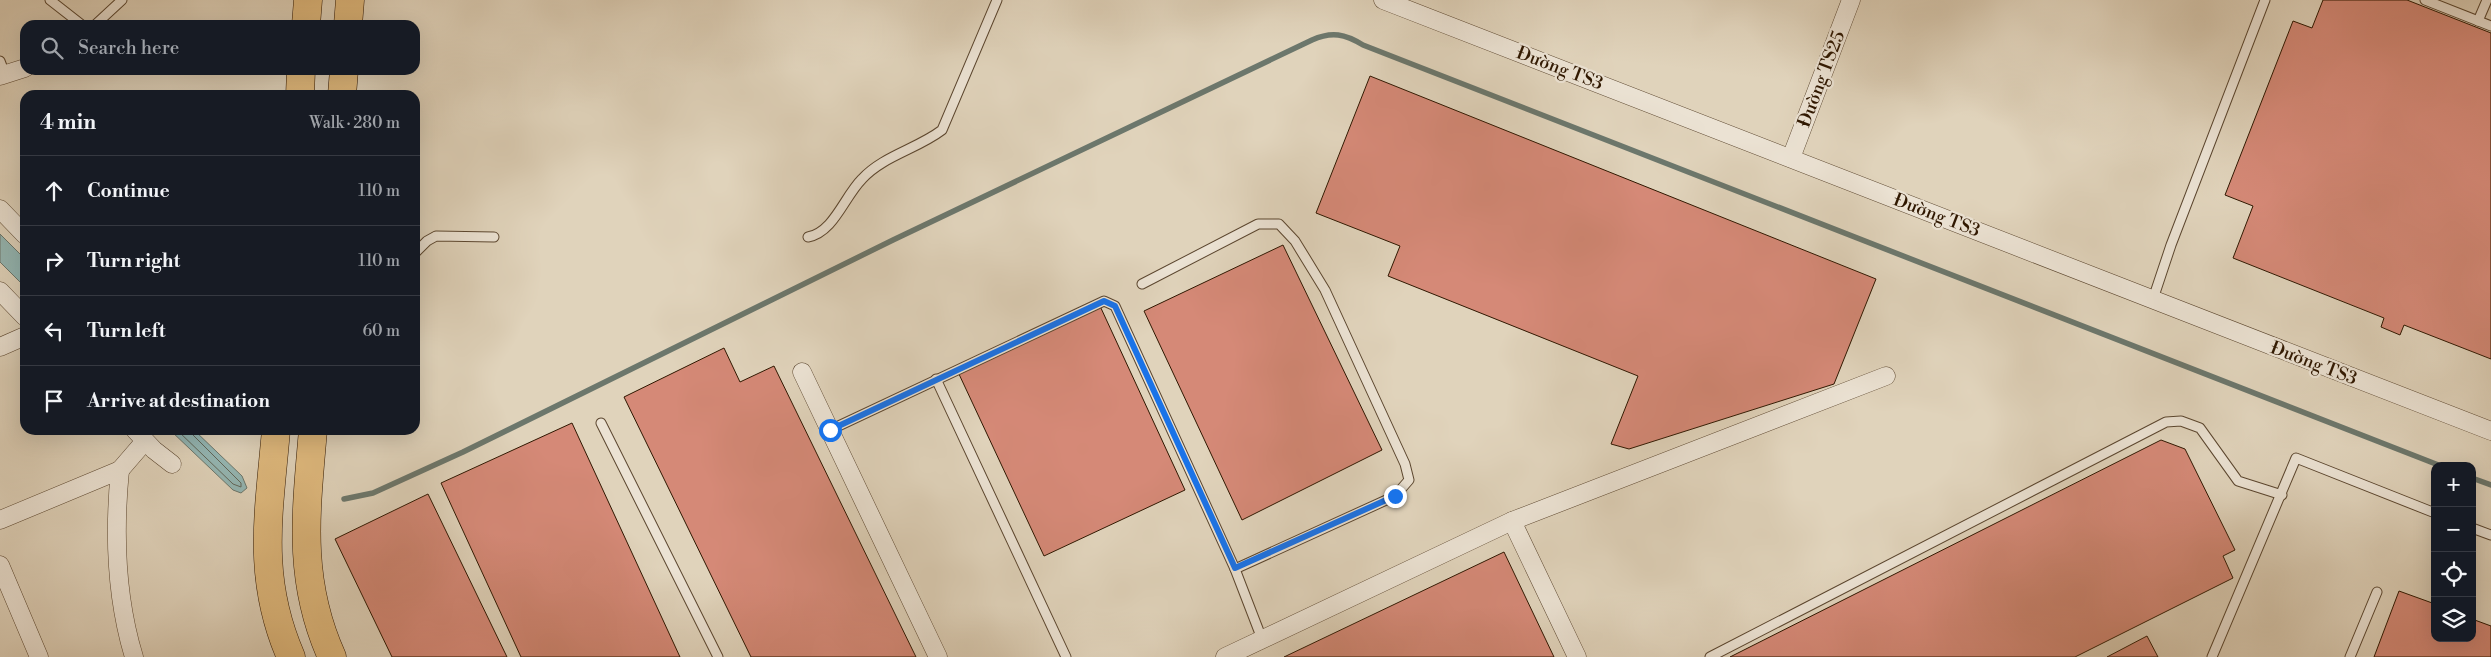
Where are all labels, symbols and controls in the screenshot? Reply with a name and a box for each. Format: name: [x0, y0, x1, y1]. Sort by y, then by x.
search box: [20, 20, 420, 75]
street label: Đường TS25: [1793, 28, 1850, 131]
icon: search: [38, 34, 66, 62]
text: Search here: [78, 36, 179, 60]
street label: Đường TS3: [1513, 41, 1607, 96]
text: 4 min: [40, 110, 96, 136]
text: Walk · 280 m: [309, 113, 400, 133]
icon: ahead: [40, 177, 68, 205]
text: Continue: [87, 179, 170, 203]
text: 110 m: [358, 181, 400, 201]
street label: Đường TS3: [1890, 188, 1984, 243]
icon: right: [40, 247, 68, 275]
text: Turn right: [87, 249, 180, 273]
text: 110 m: [358, 251, 400, 271]
icon: left: [40, 317, 68, 345]
text: Turn left: [87, 319, 166, 343]
text: 60 m: [362, 321, 400, 341]
street label: Đường TS3: [2267, 336, 2361, 391]
icon: arrive: [40, 387, 68, 415]
text: Arrive at destination: [87, 389, 270, 413]
route start: [819, 419, 842, 442]
map controls: [2431, 462, 2476, 642]
button: +: [2431, 462, 2476, 507]
route end: [1384, 485, 1407, 508]
button: −: [2431, 507, 2476, 552]
button: locate: [2431, 552, 2476, 597]
button: layers: [2431, 597, 2476, 642]

